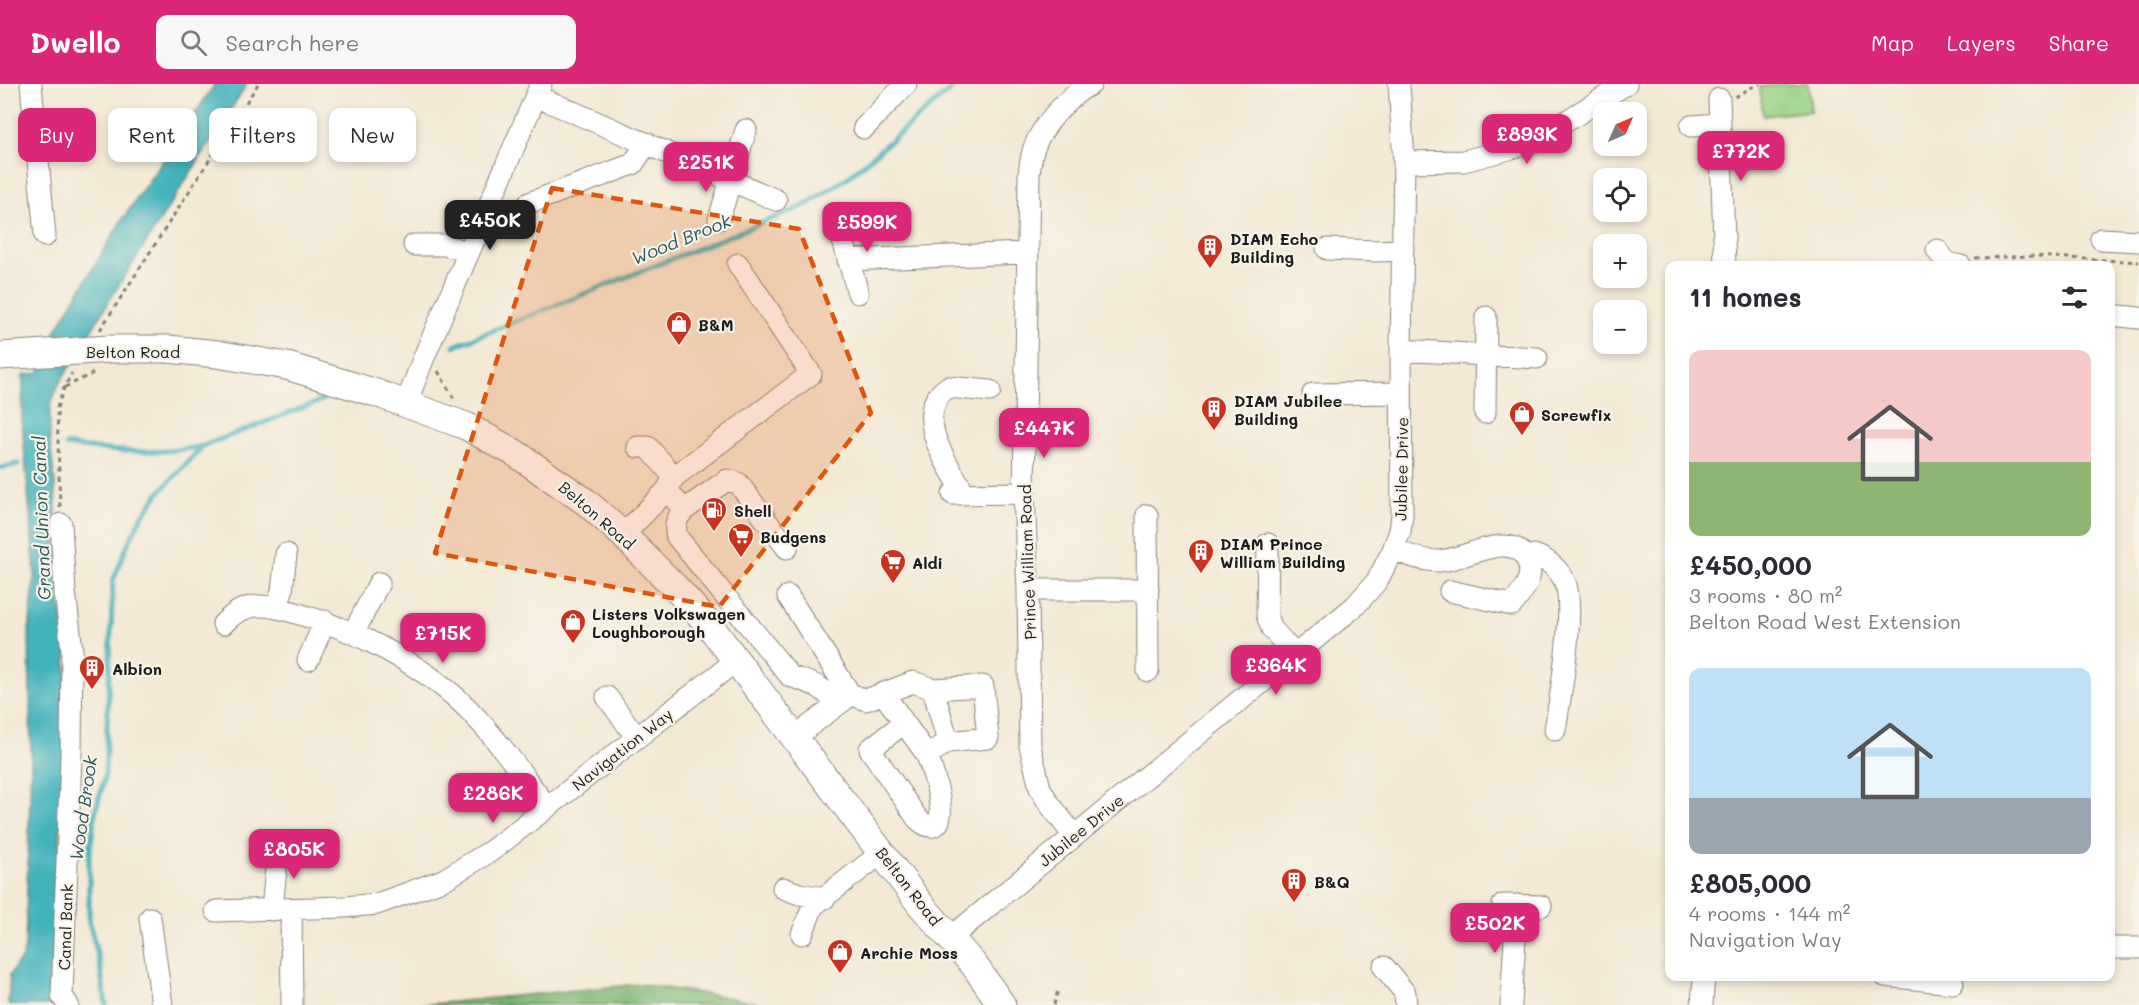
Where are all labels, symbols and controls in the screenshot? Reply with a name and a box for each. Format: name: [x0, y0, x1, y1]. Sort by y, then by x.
search box: [156, 15, 576, 69]
text: Dwello: [30, 24, 120, 60]
icon: search: [177, 26, 210, 59]
text: Search here: [225, 28, 359, 57]
text: Map: [1871, 29, 1914, 56]
text: Layers: [1947, 29, 2016, 56]
text: Share: [2049, 29, 2109, 56]
north arrow: [1593, 102, 1647, 156]
map controls: [1593, 102, 1647, 354]
chip: Buy: [18, 108, 96, 162]
chip: Rent: [108, 108, 197, 162]
chip: Filters: [209, 108, 317, 162]
chip: New: [329, 108, 416, 162]
pin: £893K: [1485, 114, 1569, 165]
text: £893K: [1496, 120, 1558, 146]
pin: £772K: [1699, 131, 1783, 182]
text: £772K: [1711, 137, 1771, 163]
pin: £251K: [664, 142, 748, 193]
text: £251K: [677, 148, 735, 174]
button: locate: [1593, 168, 1647, 222]
pin: £450K: [448, 200, 532, 251]
pin: £599K: [825, 202, 909, 253]
text: £450K: [459, 206, 521, 232]
water label: Wood Brook: [628, 208, 735, 270]
text: £599K: [836, 208, 898, 234]
place label: DIAM Echo Building: [1230, 228, 1319, 267]
building icon: DIAM Echo Building: [1195, 232, 1225, 270]
button: +: [1593, 234, 1647, 288]
text: 11 homes: [1689, 280, 1802, 314]
icon: filters: [2058, 281, 2091, 314]
button: −: [1593, 300, 1647, 354]
shop icon: B&M: [664, 309, 694, 347]
place label: B&M: [698, 314, 734, 335]
street label: Belton Road: [86, 341, 180, 362]
icon: home: [1836, 389, 1944, 497]
place label: DIAM Jubilee Building: [1234, 390, 1342, 429]
building icon: DIAM Jubilee Building: [1199, 394, 1229, 432]
shop icon: Screwfix: [1507, 399, 1537, 437]
place label: Screwfix: [1541, 404, 1611, 425]
pin: £447K: [1002, 408, 1086, 459]
text: £447K: [1013, 414, 1075, 440]
street label: Jubilee Drive: [1390, 417, 1412, 521]
water label: Grand Union Canal: [26, 435, 56, 601]
street label: Belton Road: [555, 476, 639, 554]
street label: Prince William Road: [1014, 484, 1040, 640]
fuel station icon: Shell: [699, 495, 729, 533]
place label: Shell: [734, 500, 772, 521]
supermarket icon: Budgens: [726, 521, 756, 559]
place label: Budgens: [760, 526, 826, 547]
place label: DIAM Prince William Building: [1220, 533, 1345, 572]
building icon: DIAM Prince William Building: [1186, 537, 1216, 575]
supermarket icon: Aldi: [878, 547, 908, 585]
text: £450,000: [1689, 548, 1812, 582]
place label: Aldi: [912, 552, 943, 573]
text: 3 rooms · 80 m²: [1689, 582, 1842, 608]
place label: Listers Volkswagen Loughborough: [592, 603, 745, 642]
shop icon: Listers Volkswagen Loughborough: [558, 607, 588, 645]
text: Belton Road West Extension: [1689, 608, 1961, 634]
pin: £715K: [401, 613, 485, 664]
text: £715K: [414, 619, 472, 645]
pin: £364K: [1234, 645, 1318, 696]
text: £364K: [1245, 651, 1307, 677]
building icon: Albion: [77, 653, 107, 691]
place label: Albion: [112, 658, 162, 679]
street label: Navigation Way: [567, 703, 677, 795]
icon: home: [1836, 707, 1944, 815]
water label: Wood Brook: [64, 754, 102, 862]
pin: £286K: [451, 773, 535, 824]
text: £286K: [462, 779, 524, 805]
street label: Jubilee Drive: [1034, 789, 1128, 871]
pin: £805K: [252, 829, 336, 880]
text: £805K: [263, 835, 325, 861]
street label: Belton Road: [872, 842, 946, 930]
building icon: B&Q: [1279, 866, 1309, 904]
text: £805,000: [1689, 866, 1811, 900]
place label: B&Q: [1314, 871, 1350, 892]
street label: Canal Bank: [53, 883, 77, 971]
text: 4 rooms · 144 m²: [1689, 900, 1850, 926]
pin: £502K: [1453, 903, 1537, 954]
text: £502K: [1464, 909, 1526, 935]
text: Navigation Way: [1689, 926, 1842, 952]
shop icon: Archie Moss: [825, 937, 855, 975]
place label: Archie Moss: [860, 942, 958, 963]

